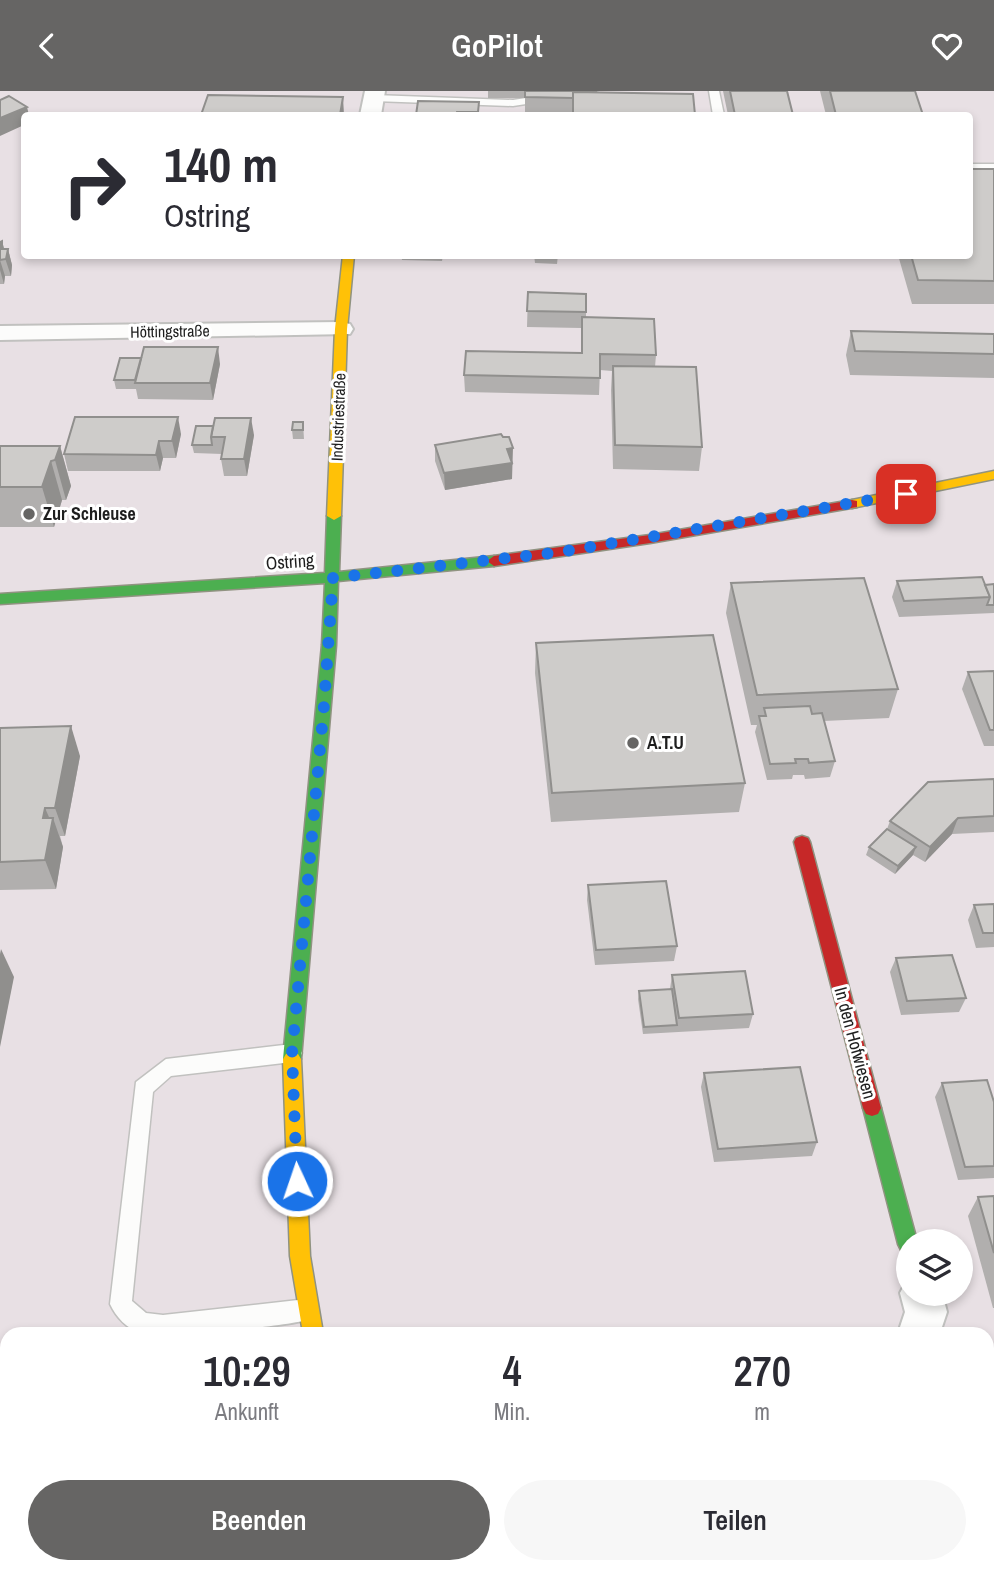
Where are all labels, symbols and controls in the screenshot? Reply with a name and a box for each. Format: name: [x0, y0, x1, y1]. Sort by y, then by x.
text: GoPilot: [451, 24, 543, 67]
icon: back: [28, 27, 66, 65]
icon: heart: [928, 27, 966, 65]
text: 140 m: [164, 131, 278, 197]
icon: right: [49, 140, 140, 231]
text: Ostring: [164, 194, 250, 237]
street label: Höttingstraße: [130, 319, 210, 343]
street label: Industriestraße: [325, 373, 351, 461]
pin: [876, 464, 936, 524]
icon: arrive: [887, 475, 925, 513]
place label: Zur Schleuse: [43, 501, 136, 526]
marker: Zur Schleuse: [21, 506, 37, 522]
street label: Ostring: [265, 547, 316, 576]
place label: A.T.U: [647, 730, 684, 755]
marker: A.T.U: [625, 735, 641, 751]
street label: In den Hofwiesen: [829, 984, 882, 1102]
position arrow: [260, 1144, 334, 1218]
map controls: [896, 1229, 973, 1306]
button: layers: [896, 1229, 973, 1306]
text: 10:29: [203, 1343, 291, 1399]
text: 4: [502, 1343, 522, 1399]
text: 270: [733, 1343, 791, 1399]
text: Ankunft: [215, 1396, 279, 1427]
text: Min.: [494, 1396, 530, 1427]
text: m: [754, 1396, 770, 1427]
button: Beenden: [28, 1480, 490, 1560]
button: Teilen: [504, 1480, 966, 1560]

